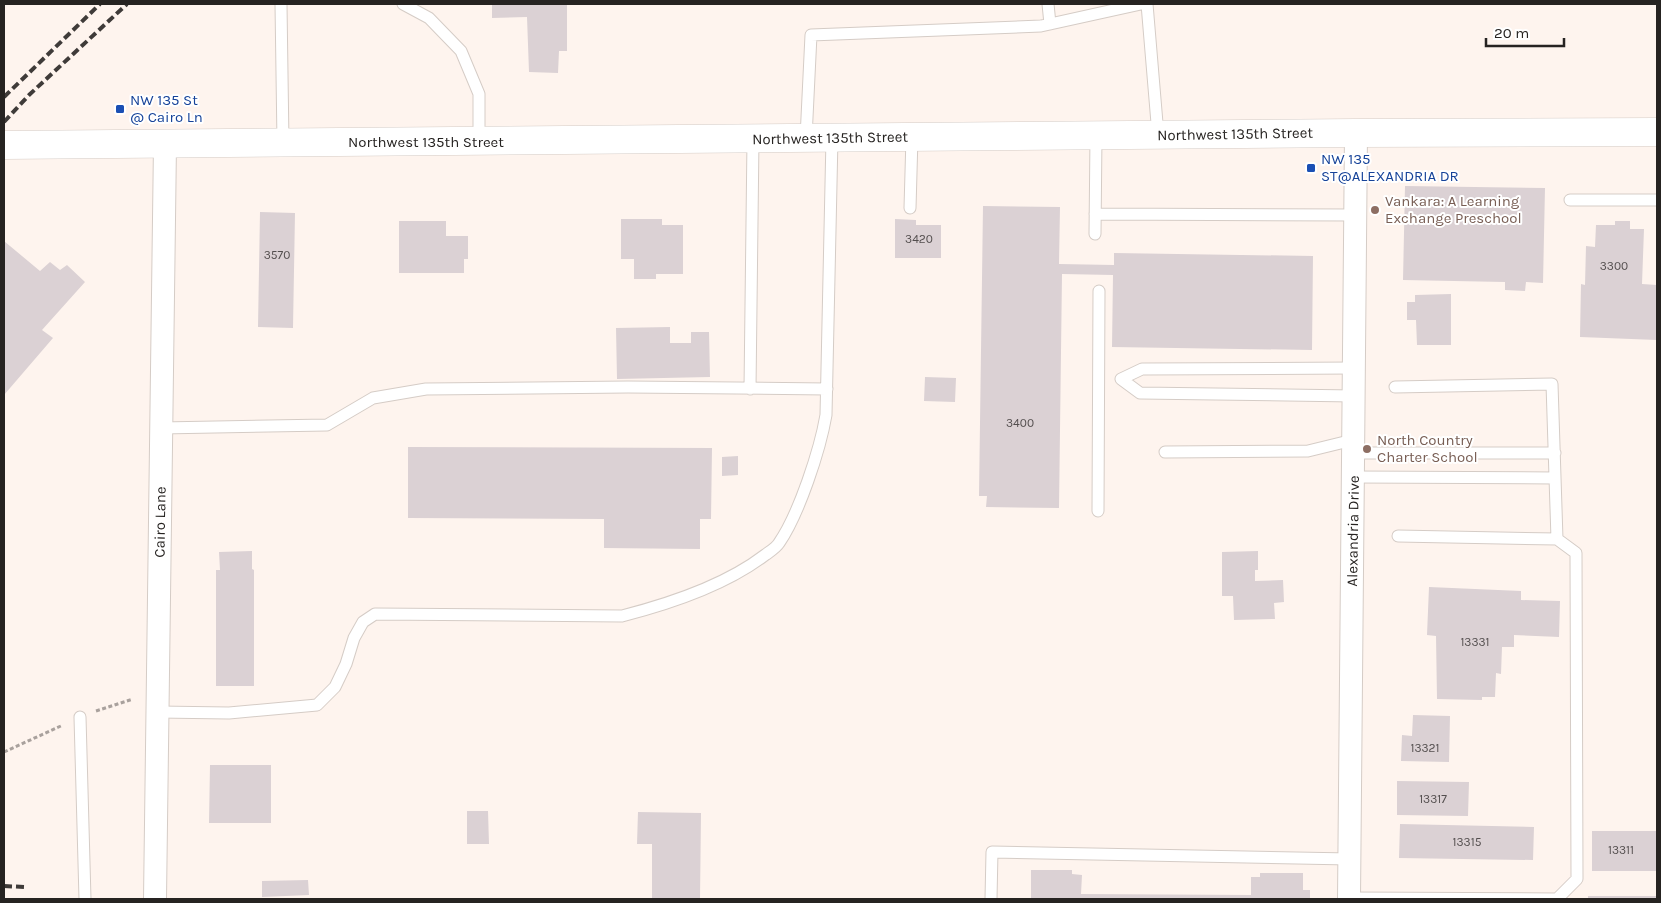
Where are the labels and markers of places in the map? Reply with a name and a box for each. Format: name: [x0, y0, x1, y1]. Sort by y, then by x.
place label: NW 135 St @ Cairo Ln: [130, 91, 203, 126]
marker: NW 135 St @ Cairo Ln: [114, 103, 126, 115]
place label: NW 135 ST@ALEXANDRIA DR: [1321, 150, 1459, 185]
marker: NW 135 ST@ALEXANDRIA DR: [1305, 162, 1317, 174]
place label: Vankara: A Learning Exchange Preschool: [1385, 192, 1522, 227]
marker: Vankara: A Learning Exchange Preschool: [1369, 204, 1381, 216]
place label: North Country Charter School: [1377, 431, 1478, 466]
marker: North Country Charter School: [1361, 443, 1373, 455]

